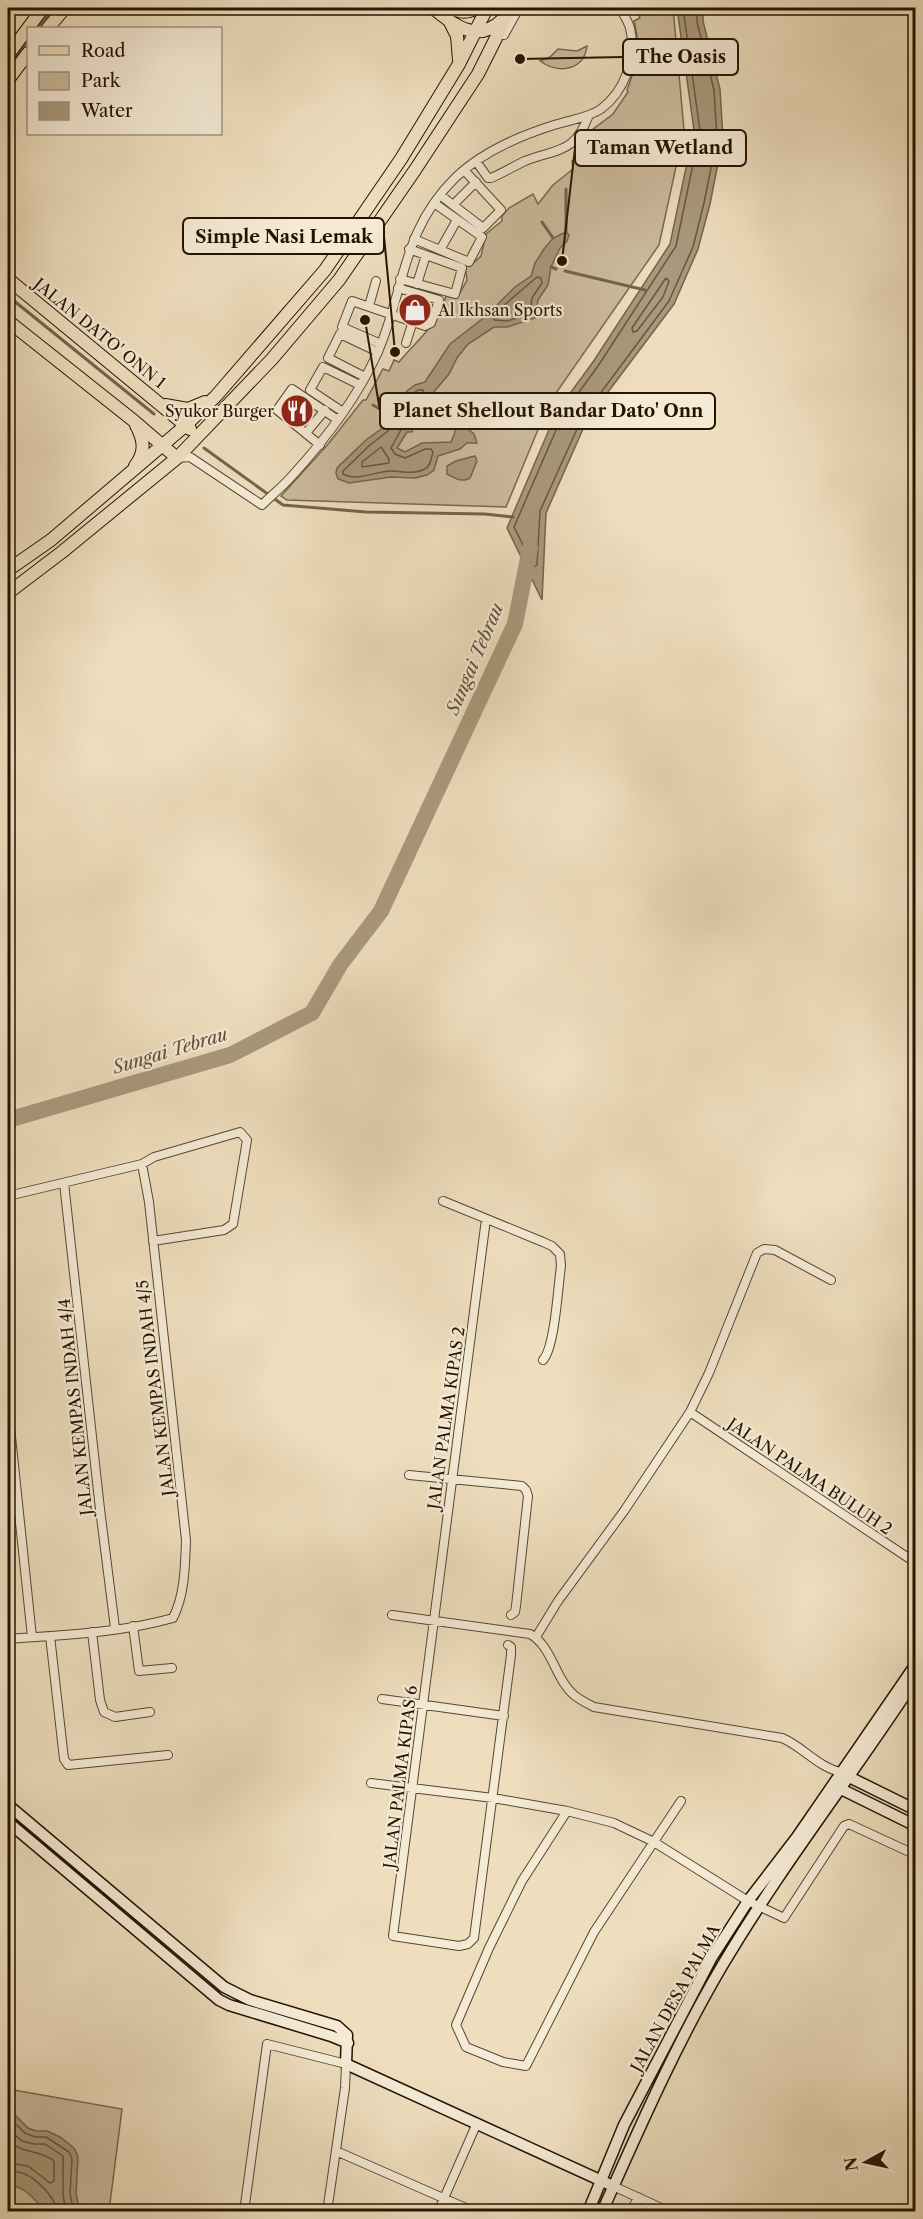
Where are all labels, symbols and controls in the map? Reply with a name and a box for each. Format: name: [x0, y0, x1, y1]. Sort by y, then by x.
legend: [27, 27, 222, 135]
callout: The Oasis: [623, 39, 738, 75]
text: Road: [81, 40, 126, 62]
text: The Oasis: [636, 46, 726, 68]
text: Park: [81, 70, 122, 92]
text: Water: [80, 100, 133, 122]
callout: Taman Wetland: [575, 130, 746, 166]
text: Taman Wetland: [587, 137, 733, 159]
callout: Simple Nasi Lemak: [183, 218, 384, 254]
text: Simple Nasi Lemak: [195, 226, 374, 248]
street label: JALAN DATO' ONN 1: [28, 272, 170, 392]
shop icon: Al Ikhsan Sports: [397, 292, 433, 328]
place label: Al Ikhsan Sports: [437, 300, 562, 320]
restaurant icon: Syukor Burger: [279, 393, 315, 429]
callout: Planet Shellout Bandar Dato' Onn: [380, 393, 715, 429]
text: Planet Shellout Bandar Dato' Onn: [393, 400, 704, 422]
place label: Syukor Burger: [165, 401, 274, 421]
water label: Sungai Tebrau: [441, 600, 508, 719]
water label: Sungai Tebrau: [109, 1023, 230, 1079]
street label: JALAN KEMPAS INDAH 4/5: [132, 1279, 179, 1500]
street label: JALAN KEMPAS INDAH 4/4: [54, 1298, 97, 1519]
street label: JALAN PALMA KIPAS 2: [423, 1325, 469, 1514]
street label: JALAN PALMA BULUH 2: [721, 1412, 896, 1539]
street label: JALAN PALMA KIPAS 6: [378, 1684, 421, 1873]
street label: JALAN DESA PALMA: [625, 1920, 725, 2078]
north arrow: [836, 2132, 896, 2192]
text: N: [840, 2156, 862, 2172]

